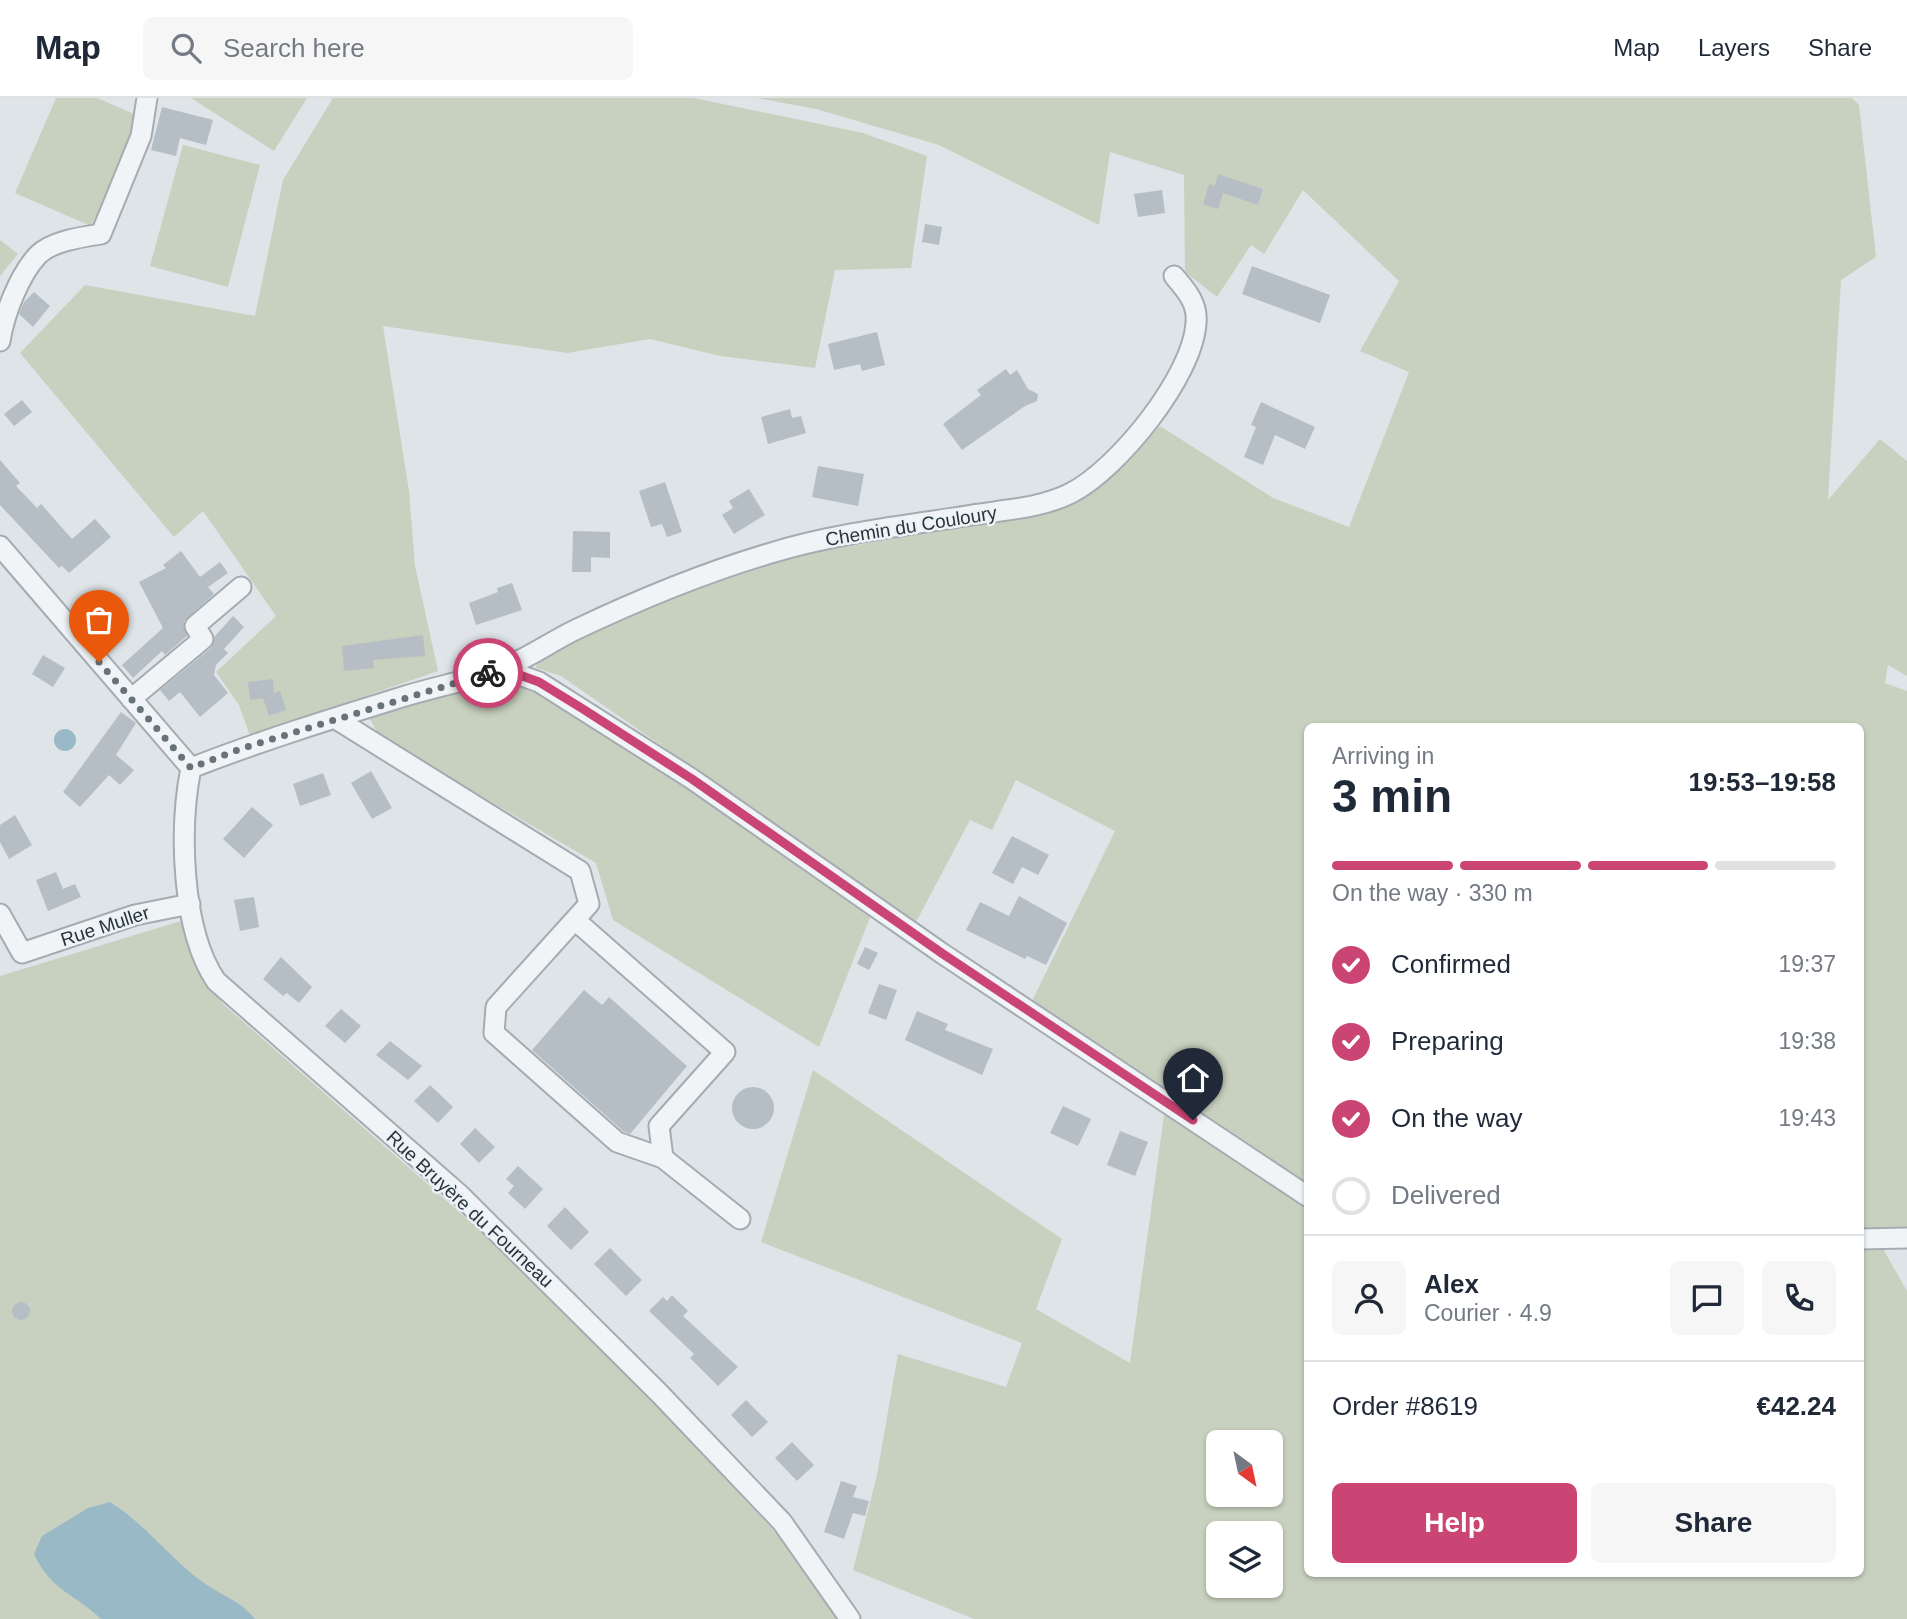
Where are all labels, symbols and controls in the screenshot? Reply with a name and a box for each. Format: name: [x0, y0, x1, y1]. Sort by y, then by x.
search box: [143, 17, 633, 80]
text: Map: [35, 29, 101, 66]
icon: search: [167, 29, 205, 67]
text: Search here: [223, 33, 365, 63]
text: Map: [1613, 34, 1660, 61]
text: Layers: [1698, 34, 1770, 61]
text: Share: [1808, 34, 1872, 61]
street label: Chemin du Couloury: [824, 502, 999, 550]
pin: [69, 590, 129, 662]
icon: bag: [80, 601, 118, 639]
courier: [453, 638, 523, 708]
icon: bike: [469, 654, 507, 692]
text: Arriving in: [1332, 743, 1434, 769]
text: 19:53–19:58: [1689, 767, 1836, 797]
text: 3 min: [1332, 770, 1452, 822]
text: On the way · 330 m: [1332, 880, 1533, 906]
street label: Rue Muller: [58, 902, 153, 950]
icon: check: [1332, 946, 1370, 984]
text: Confirmed: [1391, 949, 1511, 979]
text: 19:37: [1778, 951, 1836, 977]
icon: check: [1332, 1023, 1370, 1061]
text: Preparing: [1391, 1026, 1504, 1056]
text: 19:38: [1778, 1028, 1836, 1054]
pin: [1163, 1048, 1223, 1120]
icon: home: [1174, 1059, 1212, 1097]
icon: check: [1332, 1100, 1370, 1138]
text: On the way: [1391, 1103, 1523, 1133]
text: 19:43: [1778, 1105, 1836, 1131]
street label: Rue Bruyère du Fourneau: [383, 1126, 557, 1292]
text: Delivered: [1391, 1180, 1501, 1210]
button: person: [1332, 1261, 1406, 1335]
button: chat: [1670, 1261, 1744, 1335]
button: phone: [1762, 1261, 1836, 1335]
text: Alex: [1424, 1269, 1479, 1299]
text: Courier · 4.9: [1424, 1300, 1552, 1326]
text: Order #8619: [1332, 1391, 1478, 1421]
text: €42.24: [1756, 1391, 1836, 1421]
north arrow: [1206, 1430, 1283, 1507]
map controls: [1206, 1430, 1283, 1598]
button: Help: [1332, 1483, 1577, 1563]
button: Share: [1591, 1483, 1836, 1563]
button: layers: [1206, 1521, 1283, 1598]

